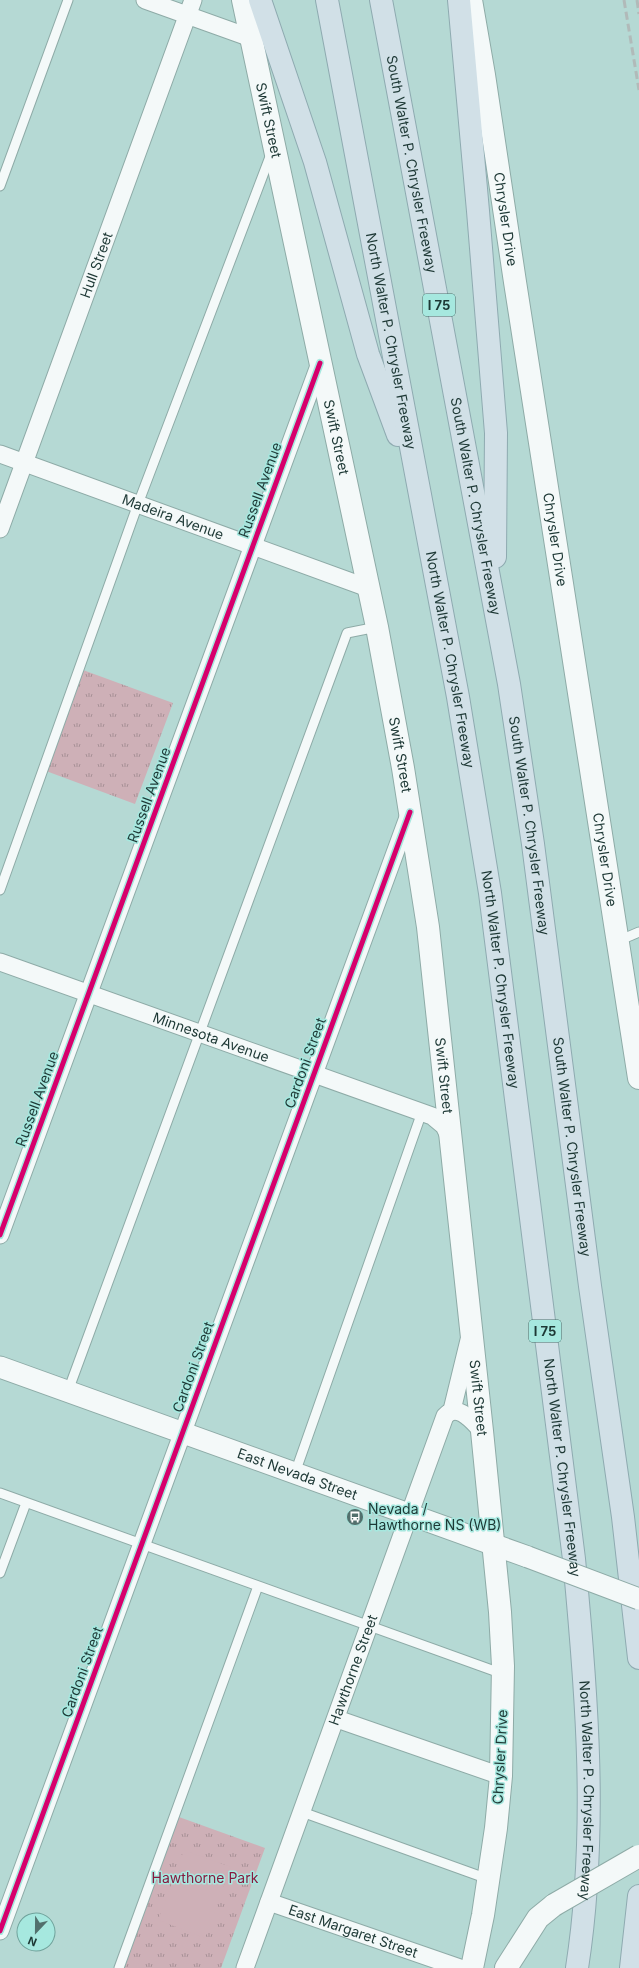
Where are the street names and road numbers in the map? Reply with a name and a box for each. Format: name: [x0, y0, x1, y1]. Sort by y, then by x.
street label: South Walter P. Chrysler Freeway: [383, 54, 441, 275]
street label: Swift Street: [253, 81, 286, 160]
street label: Chrysler Drive: [491, 171, 522, 267]
street label: Hull Street: [76, 229, 116, 300]
street label: North Walter P. Chrysler Freeway: [363, 231, 420, 451]
road number: I 75: [423, 294, 455, 316]
street label: South Walter P. Chrysler Freeway: [448, 396, 505, 617]
street label: Swift Street: [321, 398, 353, 477]
street label: Russell Avenue: [234, 440, 285, 540]
street label: Madeira Avenue: [120, 490, 226, 543]
street label: Chrysler Drive: [540, 491, 571, 588]
street label: North Walter P. Chrysler Freeway: [423, 550, 478, 769]
street label: Swift Street: [386, 715, 416, 794]
street label: South Walter P. Chrysler Freeway: [506, 715, 554, 936]
street label: Russell Avenue: [123, 745, 174, 845]
street label: Chrysler Drive: [590, 811, 621, 908]
street label: North Walter P. Chrysler Freeway: [478, 869, 524, 1090]
street label: Minnesota Avenue: [151, 1008, 272, 1065]
street label: Cardoni Street: [280, 1015, 329, 1110]
street label: South Walter P. Chrysler Freeway: [550, 1036, 595, 1258]
street label: Swift Street: [432, 1037, 457, 1115]
street label: Russell Avenue: [11, 1049, 62, 1149]
street label: Cardoni Street: [168, 1319, 217, 1414]
road number: I 75: [529, 1320, 561, 1342]
street label: North Walter P. Chrysler Freeway: [541, 1357, 585, 1578]
street label: Swift Street: [466, 1359, 491, 1437]
street label: East Nevada Street: [235, 1444, 360, 1503]
street label: Hawthorne Street: [325, 1612, 380, 1727]
street label: Cardoni Street: [57, 1624, 106, 1719]
street label: North Walter P. Chrysler Freeway: [576, 1680, 598, 1901]
street label: Chrysler Drive: [489, 1709, 510, 1805]
street label: East Margaret Street: [286, 1900, 421, 1961]

